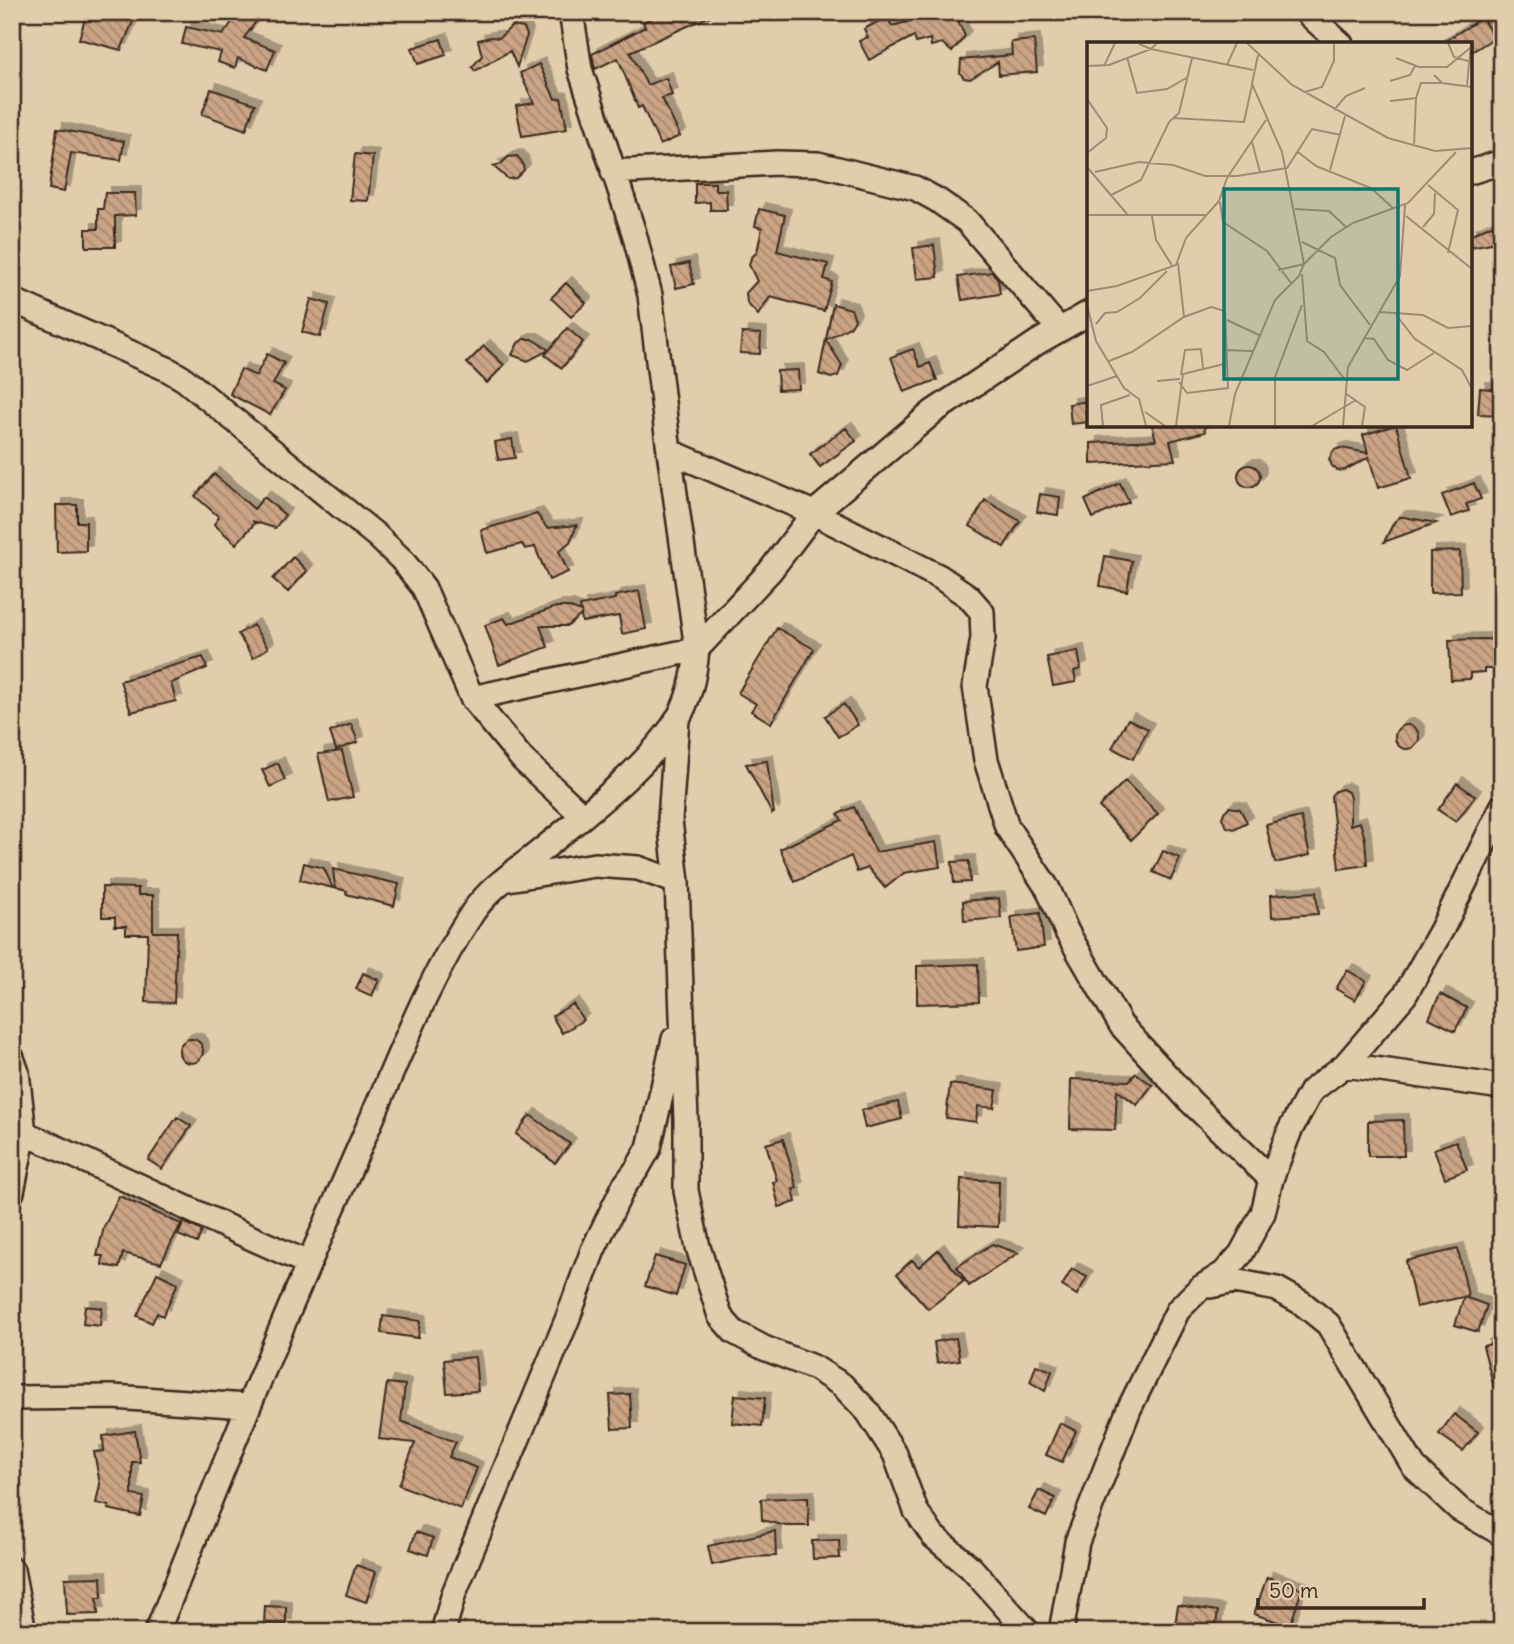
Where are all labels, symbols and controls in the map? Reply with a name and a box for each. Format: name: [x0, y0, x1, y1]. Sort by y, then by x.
inset map: [1087, 42, 1472, 427]
scale bar: [1258, 1567, 1425, 1611]
text: 50 m: [1269, 1577, 1318, 1604]

